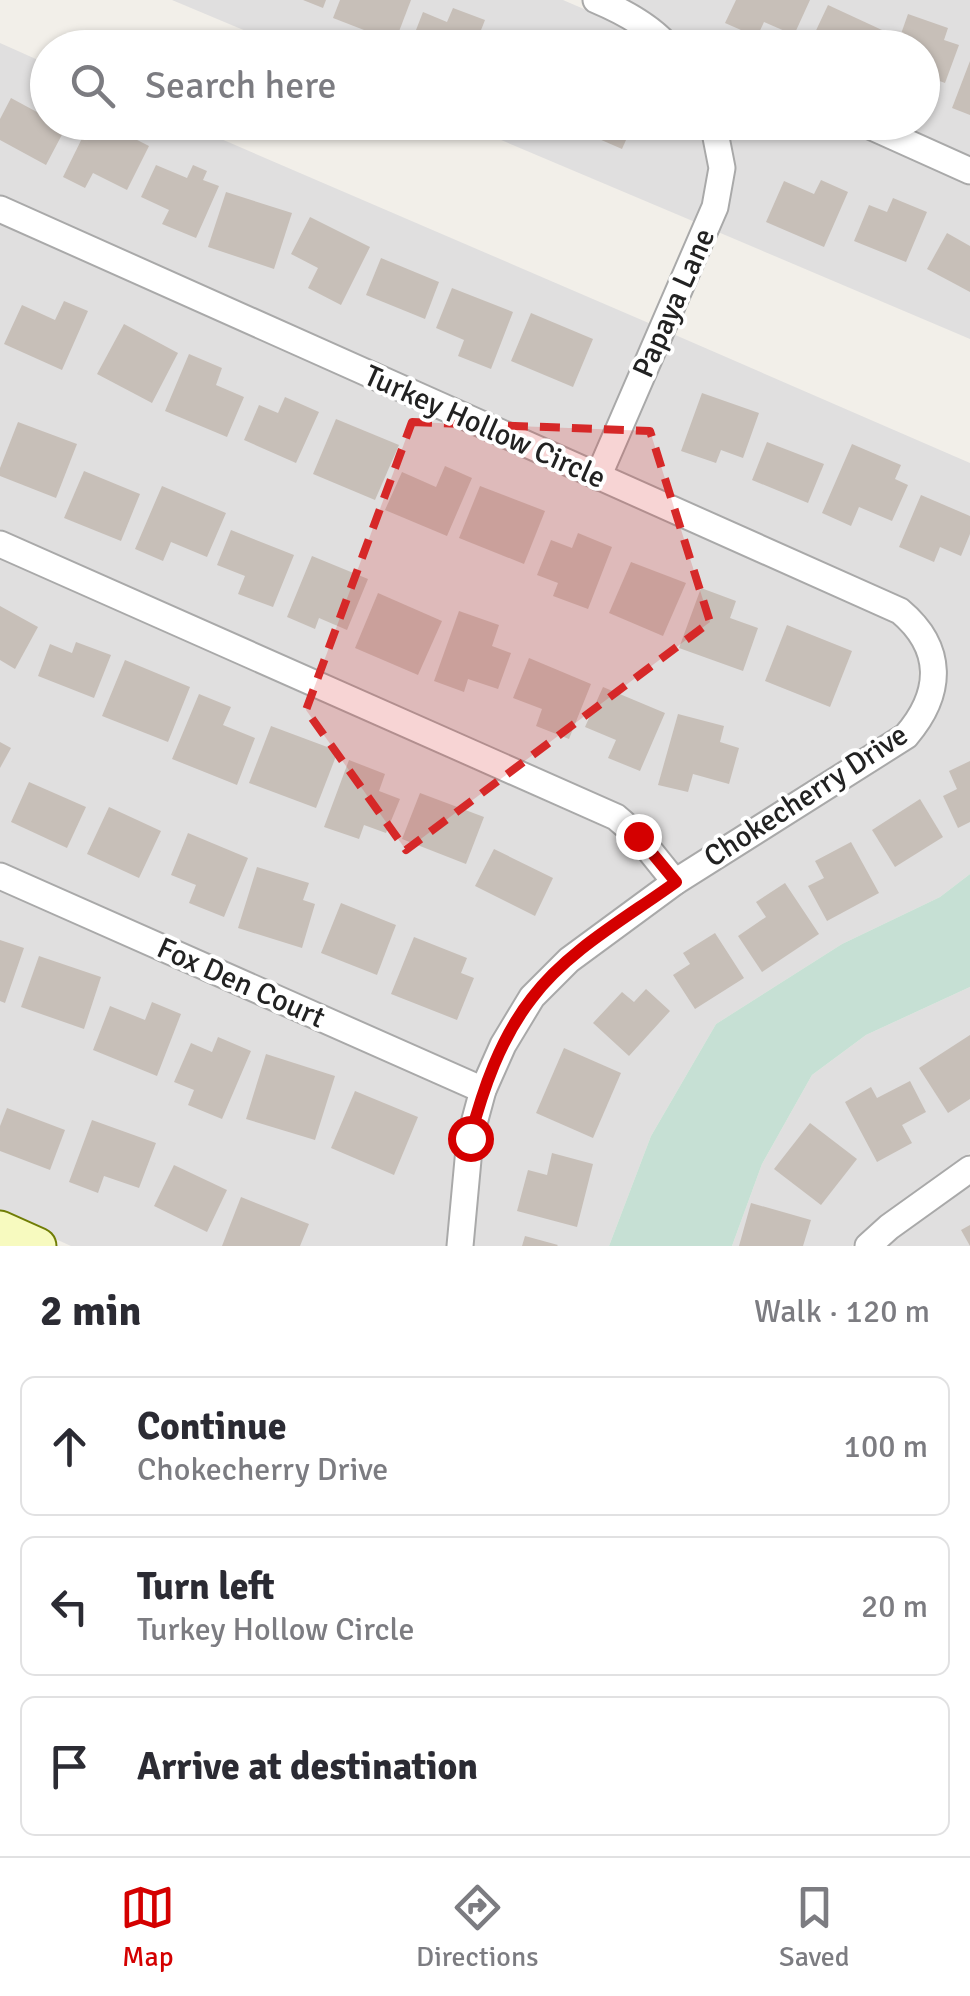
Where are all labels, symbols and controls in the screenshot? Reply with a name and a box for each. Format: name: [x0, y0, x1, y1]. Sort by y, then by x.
search box: [30, 30, 940, 140]
icon: search: [65, 58, 120, 113]
text: Search here: [145, 62, 337, 109]
street label: Papaya Lane: [625, 223, 723, 383]
street label: Turkey Hollow Circle: [359, 357, 611, 497]
street label: Chokecherry Drive: [697, 716, 915, 876]
route end: [616, 814, 662, 860]
street label: Fox Den Court: [151, 930, 331, 1036]
route start: [448, 1116, 494, 1162]
text: 2 min: [40, 1286, 141, 1337]
text: Walk · 120 m: [754, 1292, 930, 1331]
text: Continue: [137, 1403, 287, 1450]
icon: ahead: [42, 1419, 97, 1474]
text: 100 m: [844, 1427, 928, 1466]
text: Chokecherry Drive: [137, 1450, 388, 1489]
text: Turn left: [137, 1563, 275, 1610]
icon: left: [42, 1579, 97, 1634]
text: 20 m: [861, 1587, 928, 1626]
text: Turkey Hollow Circle: [137, 1610, 415, 1649]
icon: arrive: [42, 1739, 97, 1794]
text: Arrive at destination: [137, 1743, 478, 1790]
tab: Map: [120, 1880, 175, 1974]
tab: Directions: [416, 1880, 538, 1974]
tab: Saved: [779, 1880, 850, 1974]

